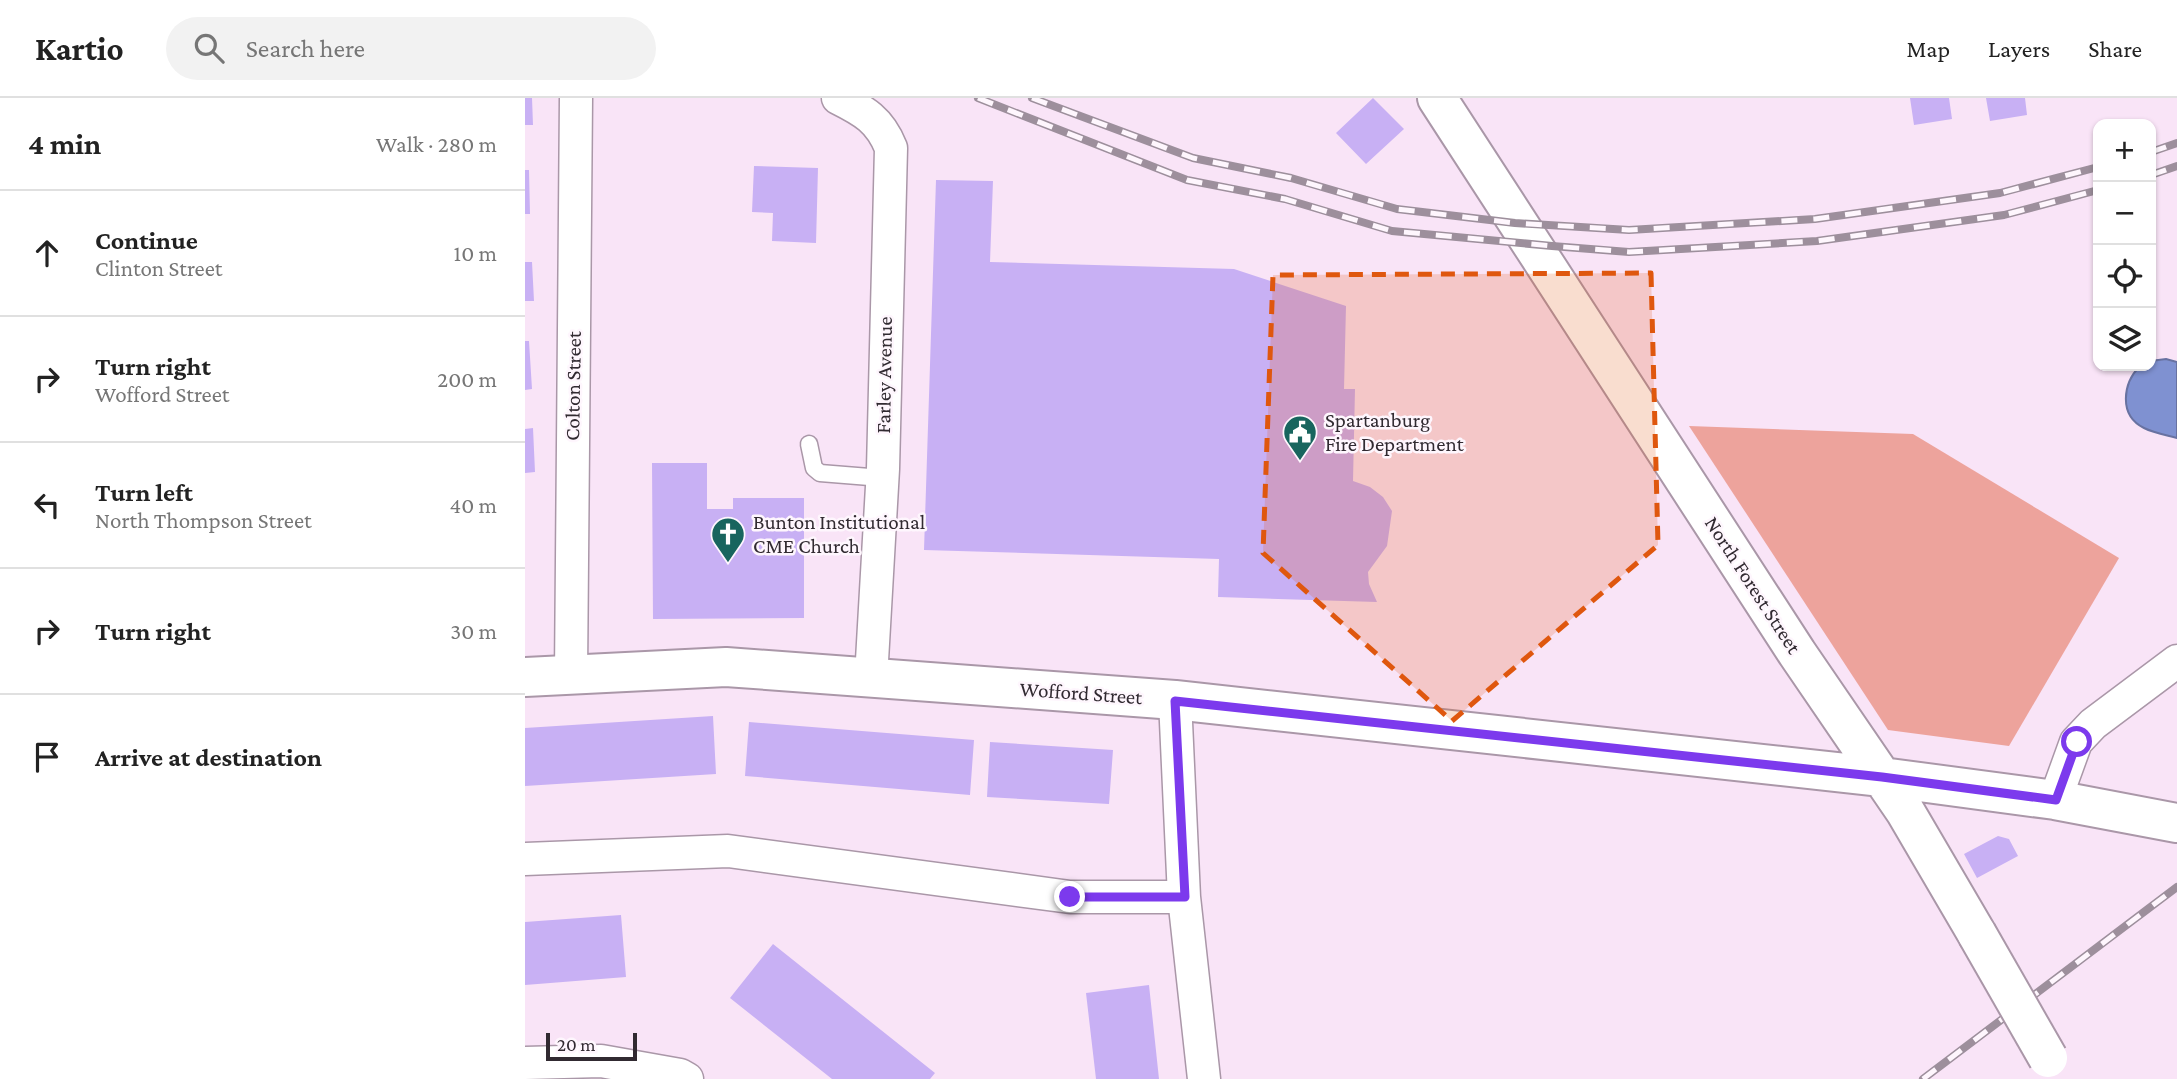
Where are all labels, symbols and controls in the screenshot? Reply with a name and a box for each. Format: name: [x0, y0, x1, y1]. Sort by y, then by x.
search box: [166, 17, 656, 80]
icon: search: [190, 29, 228, 67]
text: Kartio: [35, 30, 124, 67]
text: Search here: [246, 34, 365, 63]
text: Map: [1906, 35, 1950, 62]
text: Layers: [1988, 35, 2050, 62]
text: Share: [2088, 35, 2142, 62]
map controls: [2093, 119, 2156, 371]
button: +: [2093, 119, 2156, 182]
text: 4 min: [28, 127, 101, 160]
text: Walk · 280 m: [376, 131, 497, 157]
button: −: [2093, 182, 2156, 245]
text: Continue: [95, 226, 198, 255]
icon: ahead: [28, 234, 66, 272]
text: 10 m: [454, 240, 497, 266]
button: locate: [2093, 245, 2156, 308]
text: Clinton Street: [95, 255, 222, 281]
button: layers: [2093, 308, 2156, 371]
street label: Farley Avenue: [871, 316, 897, 434]
street label: Colton Street: [560, 330, 586, 441]
text: Turn right: [95, 352, 211, 381]
icon: right: [28, 360, 66, 398]
text: 200 m: [437, 366, 497, 392]
text: Wofford Street: [95, 381, 229, 407]
place label: Spartanburg Fire Department: [1325, 408, 1465, 456]
public building icon: Spartanburg Fire Department: [1281, 413, 1319, 462]
text: Turn left: [95, 478, 193, 507]
icon: left: [28, 486, 66, 524]
text: 40 m: [449, 492, 497, 518]
text: North Thompson Street: [95, 507, 312, 533]
place label: Bunton Institutional CME Church: [753, 510, 925, 558]
street label: North Forest Street: [1700, 512, 1807, 659]
church icon: Bunton Institutional CME Church: [709, 515, 747, 564]
icon: right: [28, 612, 66, 650]
text: Turn right: [95, 617, 211, 646]
text: 30 m: [450, 618, 497, 644]
street label: Wofford Street: [1019, 677, 1144, 709]
route start: [2061, 726, 2092, 757]
icon: arrive: [28, 738, 66, 776]
text: Arrive at destination: [95, 743, 322, 772]
route end: [1054, 881, 1085, 912]
scale bar: [546, 1030, 637, 1062]
text: 20 m: [557, 1034, 596, 1055]

